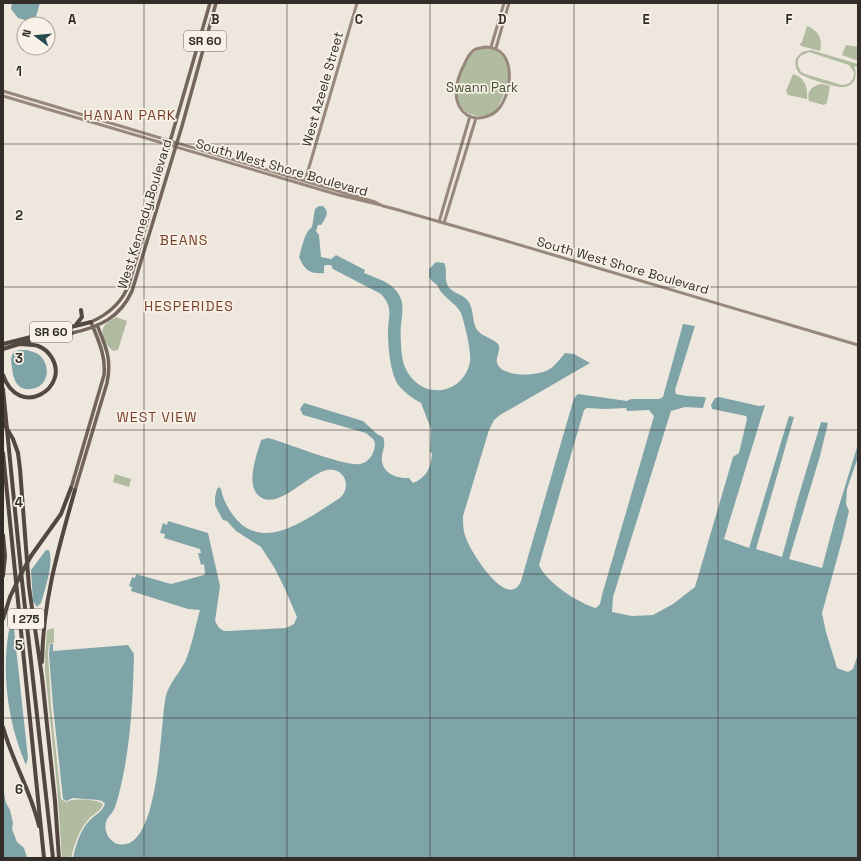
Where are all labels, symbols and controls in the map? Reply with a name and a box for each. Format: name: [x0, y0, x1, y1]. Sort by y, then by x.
text: A: [68, 11, 77, 28]
text: B: [211, 11, 220, 28]
text: C: [355, 11, 363, 28]
text: D: [498, 11, 507, 28]
text: E: [642, 11, 650, 28]
text: F: [786, 11, 793, 28]
north arrow: [16, 16, 56, 56]
text: N: [19, 28, 34, 39]
street label: West Azeele Street: [298, 30, 347, 149]
road number: SR 60: [184, 31, 226, 51]
text: 1: [16, 63, 22, 80]
park label: Swann Park: [446, 79, 518, 96]
district label: HANAN PARK: [84, 106, 176, 124]
street label: South West Shore Boulevard: [194, 135, 370, 200]
street label: West Kennedy Boulevard: [114, 137, 175, 291]
text: 2: [15, 207, 23, 224]
district label: BEANS: [160, 231, 208, 249]
street label: South West Shore Boulevard: [535, 233, 711, 298]
district label: HESPERIDES: [144, 297, 234, 315]
road number: SR 60: [30, 322, 72, 342]
text: 3: [15, 350, 23, 367]
district label: WEST VIEW: [117, 408, 197, 426]
text: 4: [15, 494, 23, 511]
road number: I 275: [8, 609, 44, 629]
text: 5: [15, 637, 23, 654]
text: 6: [15, 781, 23, 798]

